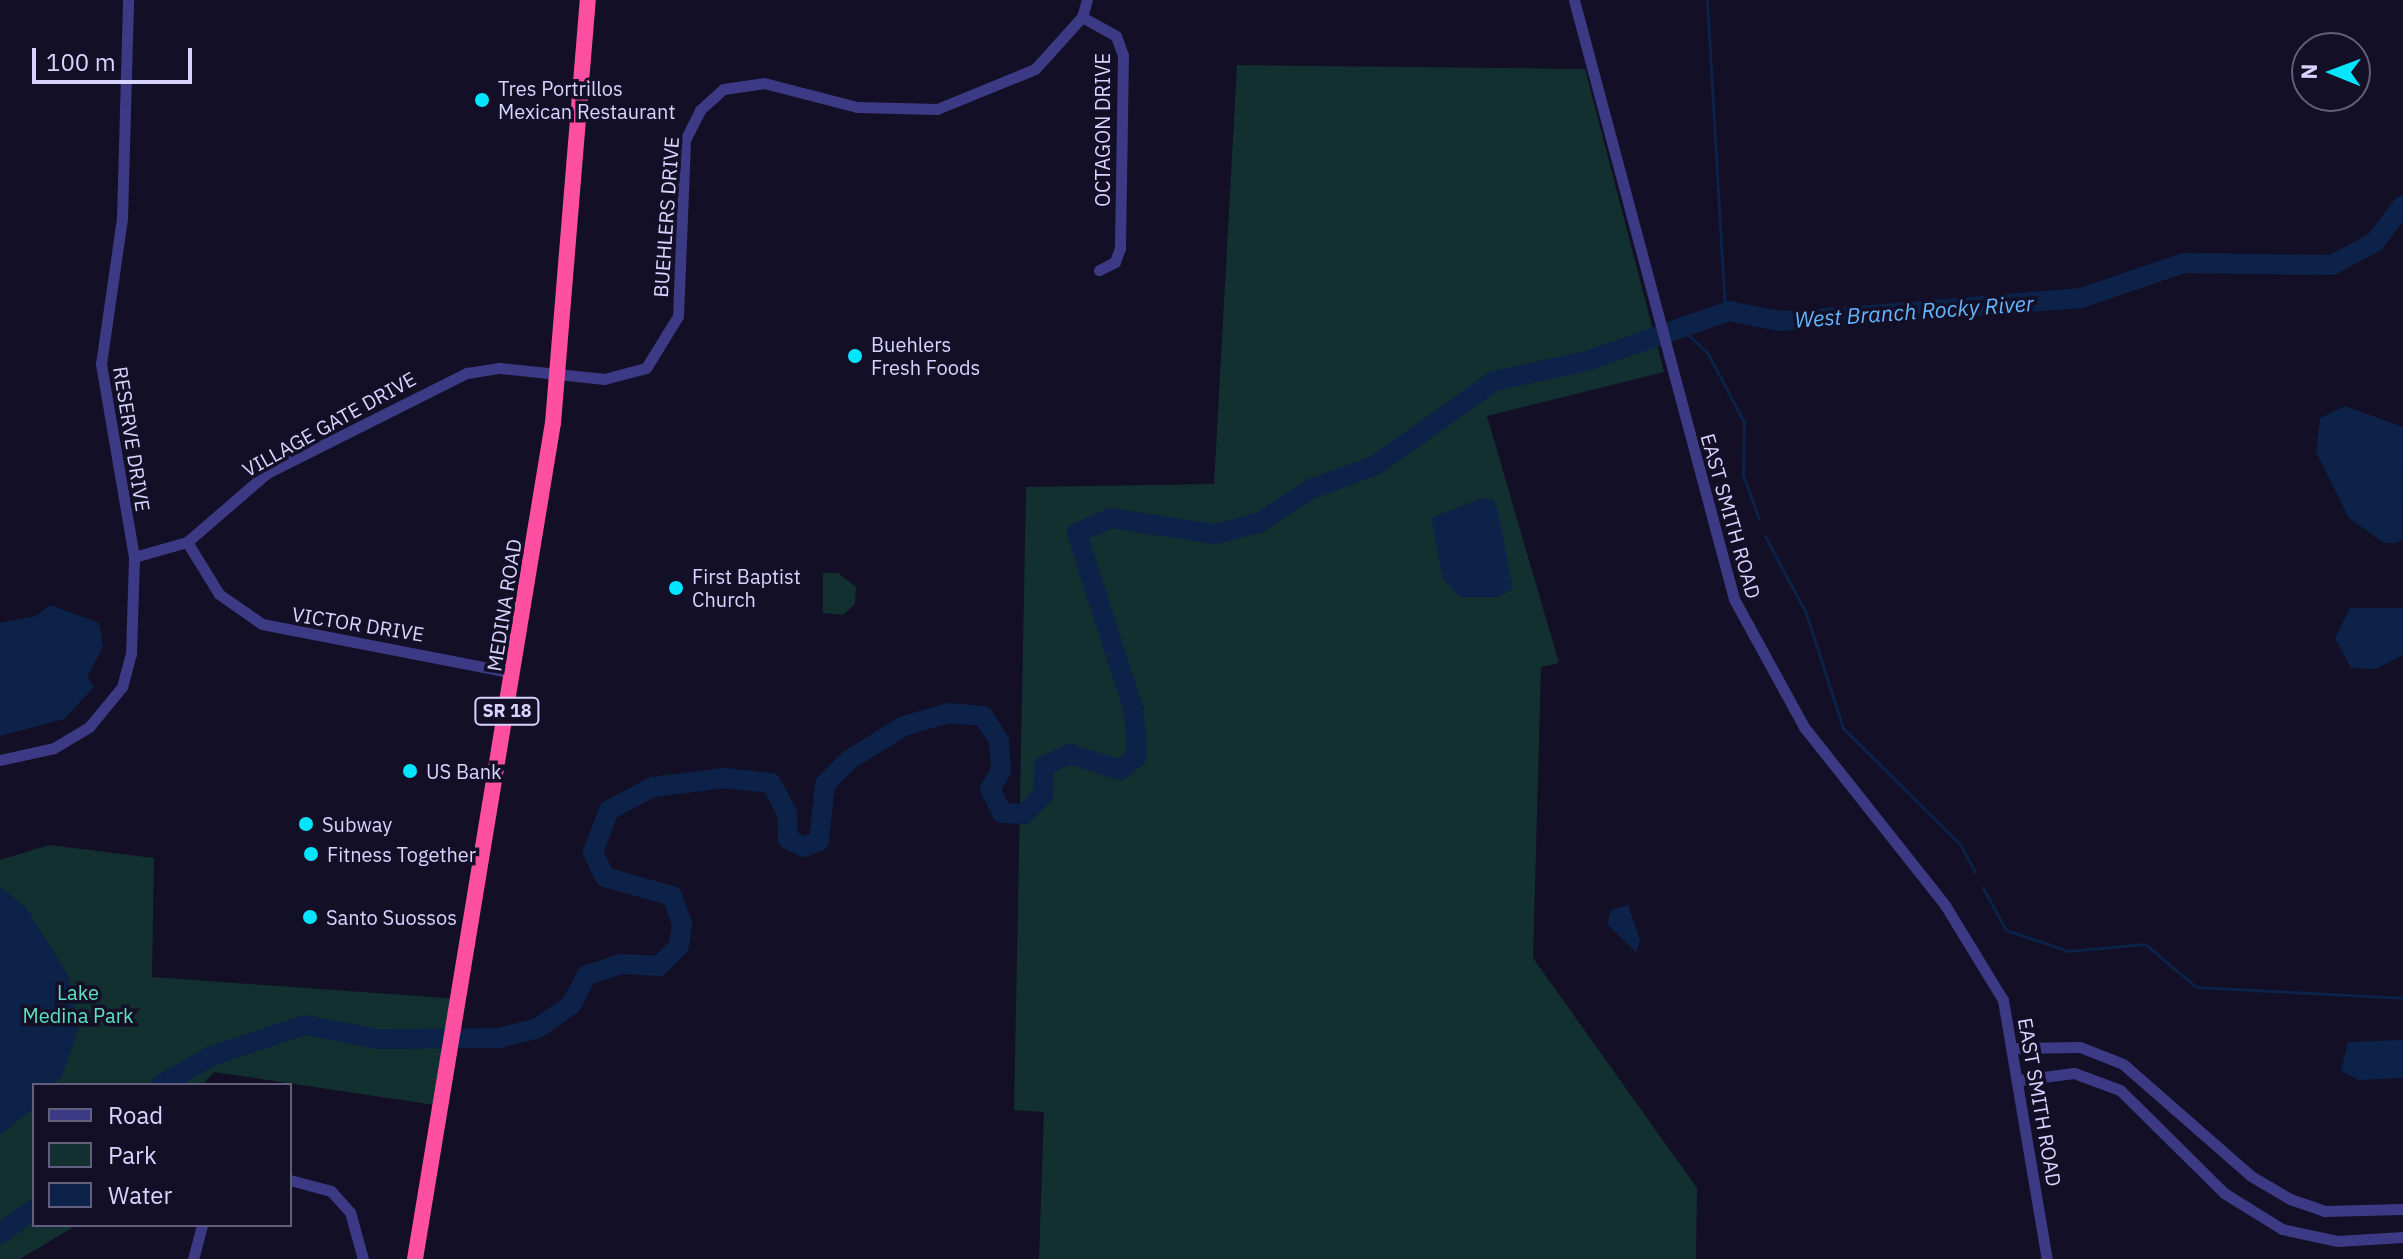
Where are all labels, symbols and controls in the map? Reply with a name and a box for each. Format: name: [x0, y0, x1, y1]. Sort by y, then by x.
scale bar: [36, 32, 196, 82]
north arrow: [2291, 32, 2371, 112]
text: 100 m: [46, 46, 116, 78]
street label: OCTAGON DRIVE: [1090, 53, 1114, 207]
text: N: [2294, 63, 2323, 80]
place label: Tres Portrillos Mexican Restaurant: [498, 76, 675, 123]
marker: Tres Portrillos Mexican Restaurant: [473, 91, 491, 109]
street label: BUEHLERS DRIVE: [648, 136, 684, 298]
water label: West Branch Rocky River: [1793, 289, 2035, 333]
place label: Buehlers Fresh Foods: [871, 332, 980, 379]
marker: Buehlers Fresh Foods: [846, 347, 864, 365]
street label: RESERVE DRIVE: [109, 365, 155, 513]
street label: VILLAGE GATE DRIVE: [238, 366, 420, 482]
street label: EAST SMITH ROAD: [1696, 431, 1766, 601]
street label: MEDINA ROAD: [482, 537, 526, 673]
place label: First Baptist Church: [692, 564, 801, 611]
marker: First Baptist Church: [667, 579, 685, 597]
street label: VICTOR DRIVE: [290, 602, 426, 646]
road number: SR 18: [473, 697, 541, 725]
place label: US Bank: [426, 759, 502, 783]
marker: US Bank: [401, 762, 419, 780]
place label: Subway: [322, 812, 392, 836]
marker: Subway: [297, 815, 315, 833]
place label: Fitness Together: [327, 842, 476, 866]
marker: Fitness Together: [302, 845, 320, 863]
place label: Santo Suossos: [326, 905, 457, 929]
marker: Santo Suossos: [301, 908, 319, 926]
park label: Lake Medina Park: [22, 981, 134, 1028]
street label: EAST SMITH ROAD: [2013, 1016, 2067, 1188]
legend: [32, 1083, 292, 1227]
text: Road: [108, 1099, 163, 1131]
text: Park: [108, 1139, 157, 1171]
text: Water: [108, 1179, 172, 1211]

